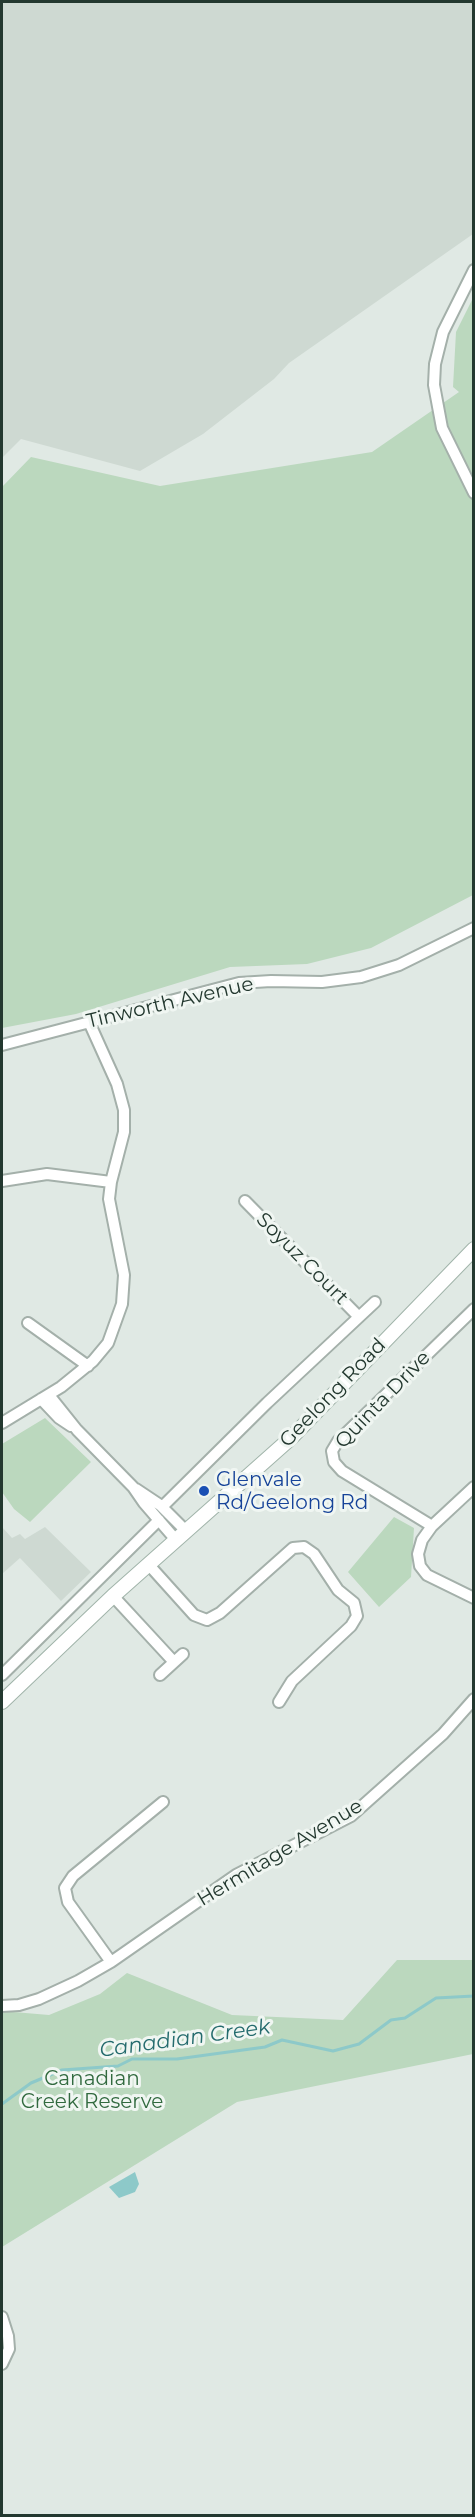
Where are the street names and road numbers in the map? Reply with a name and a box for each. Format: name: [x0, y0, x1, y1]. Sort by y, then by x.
street label: Tinworth Avenue: [84, 972, 256, 1034]
street label: Soyuz Court: [251, 1208, 353, 1310]
street label: Geelong Road: [275, 1333, 391, 1453]
street label: Quinta Drive: [331, 1346, 435, 1454]
street label: Hermitage Avenue: [193, 1794, 367, 1912]

